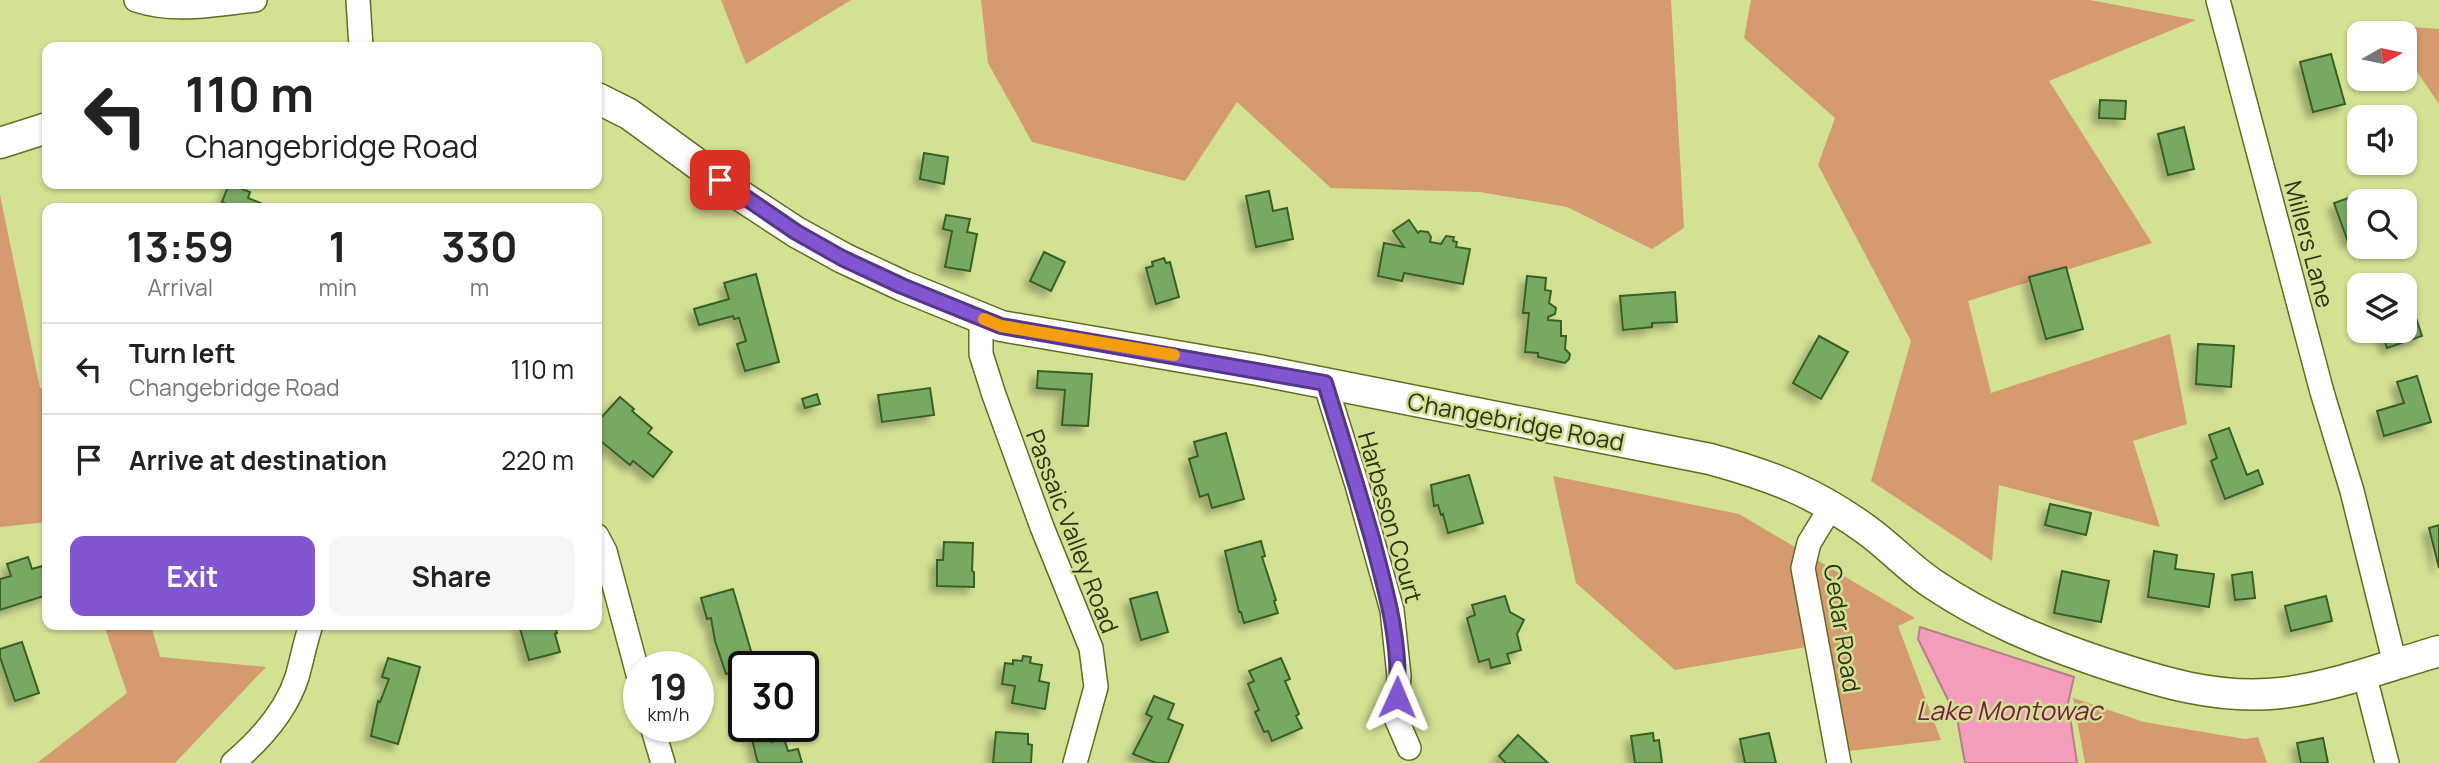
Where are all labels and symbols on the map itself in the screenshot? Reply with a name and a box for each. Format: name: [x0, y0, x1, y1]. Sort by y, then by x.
north arrow: [2347, 21, 2417, 91]
pin: [690, 150, 750, 210]
street label: Millers Lane: [2277, 177, 2343, 311]
street label: Changebridge Road: [1405, 384, 1627, 458]
street label: Passaic Valley Road: [1019, 424, 1127, 638]
street label: Harbeson Court: [1351, 428, 1431, 606]
street label: Cedar Road: [1817, 562, 1869, 694]
speed limit sign: 30: [728, 651, 819, 742]
position arrow: [1360, 660, 1434, 734]
water label: Lake Montowac: [1916, 692, 2105, 728]

